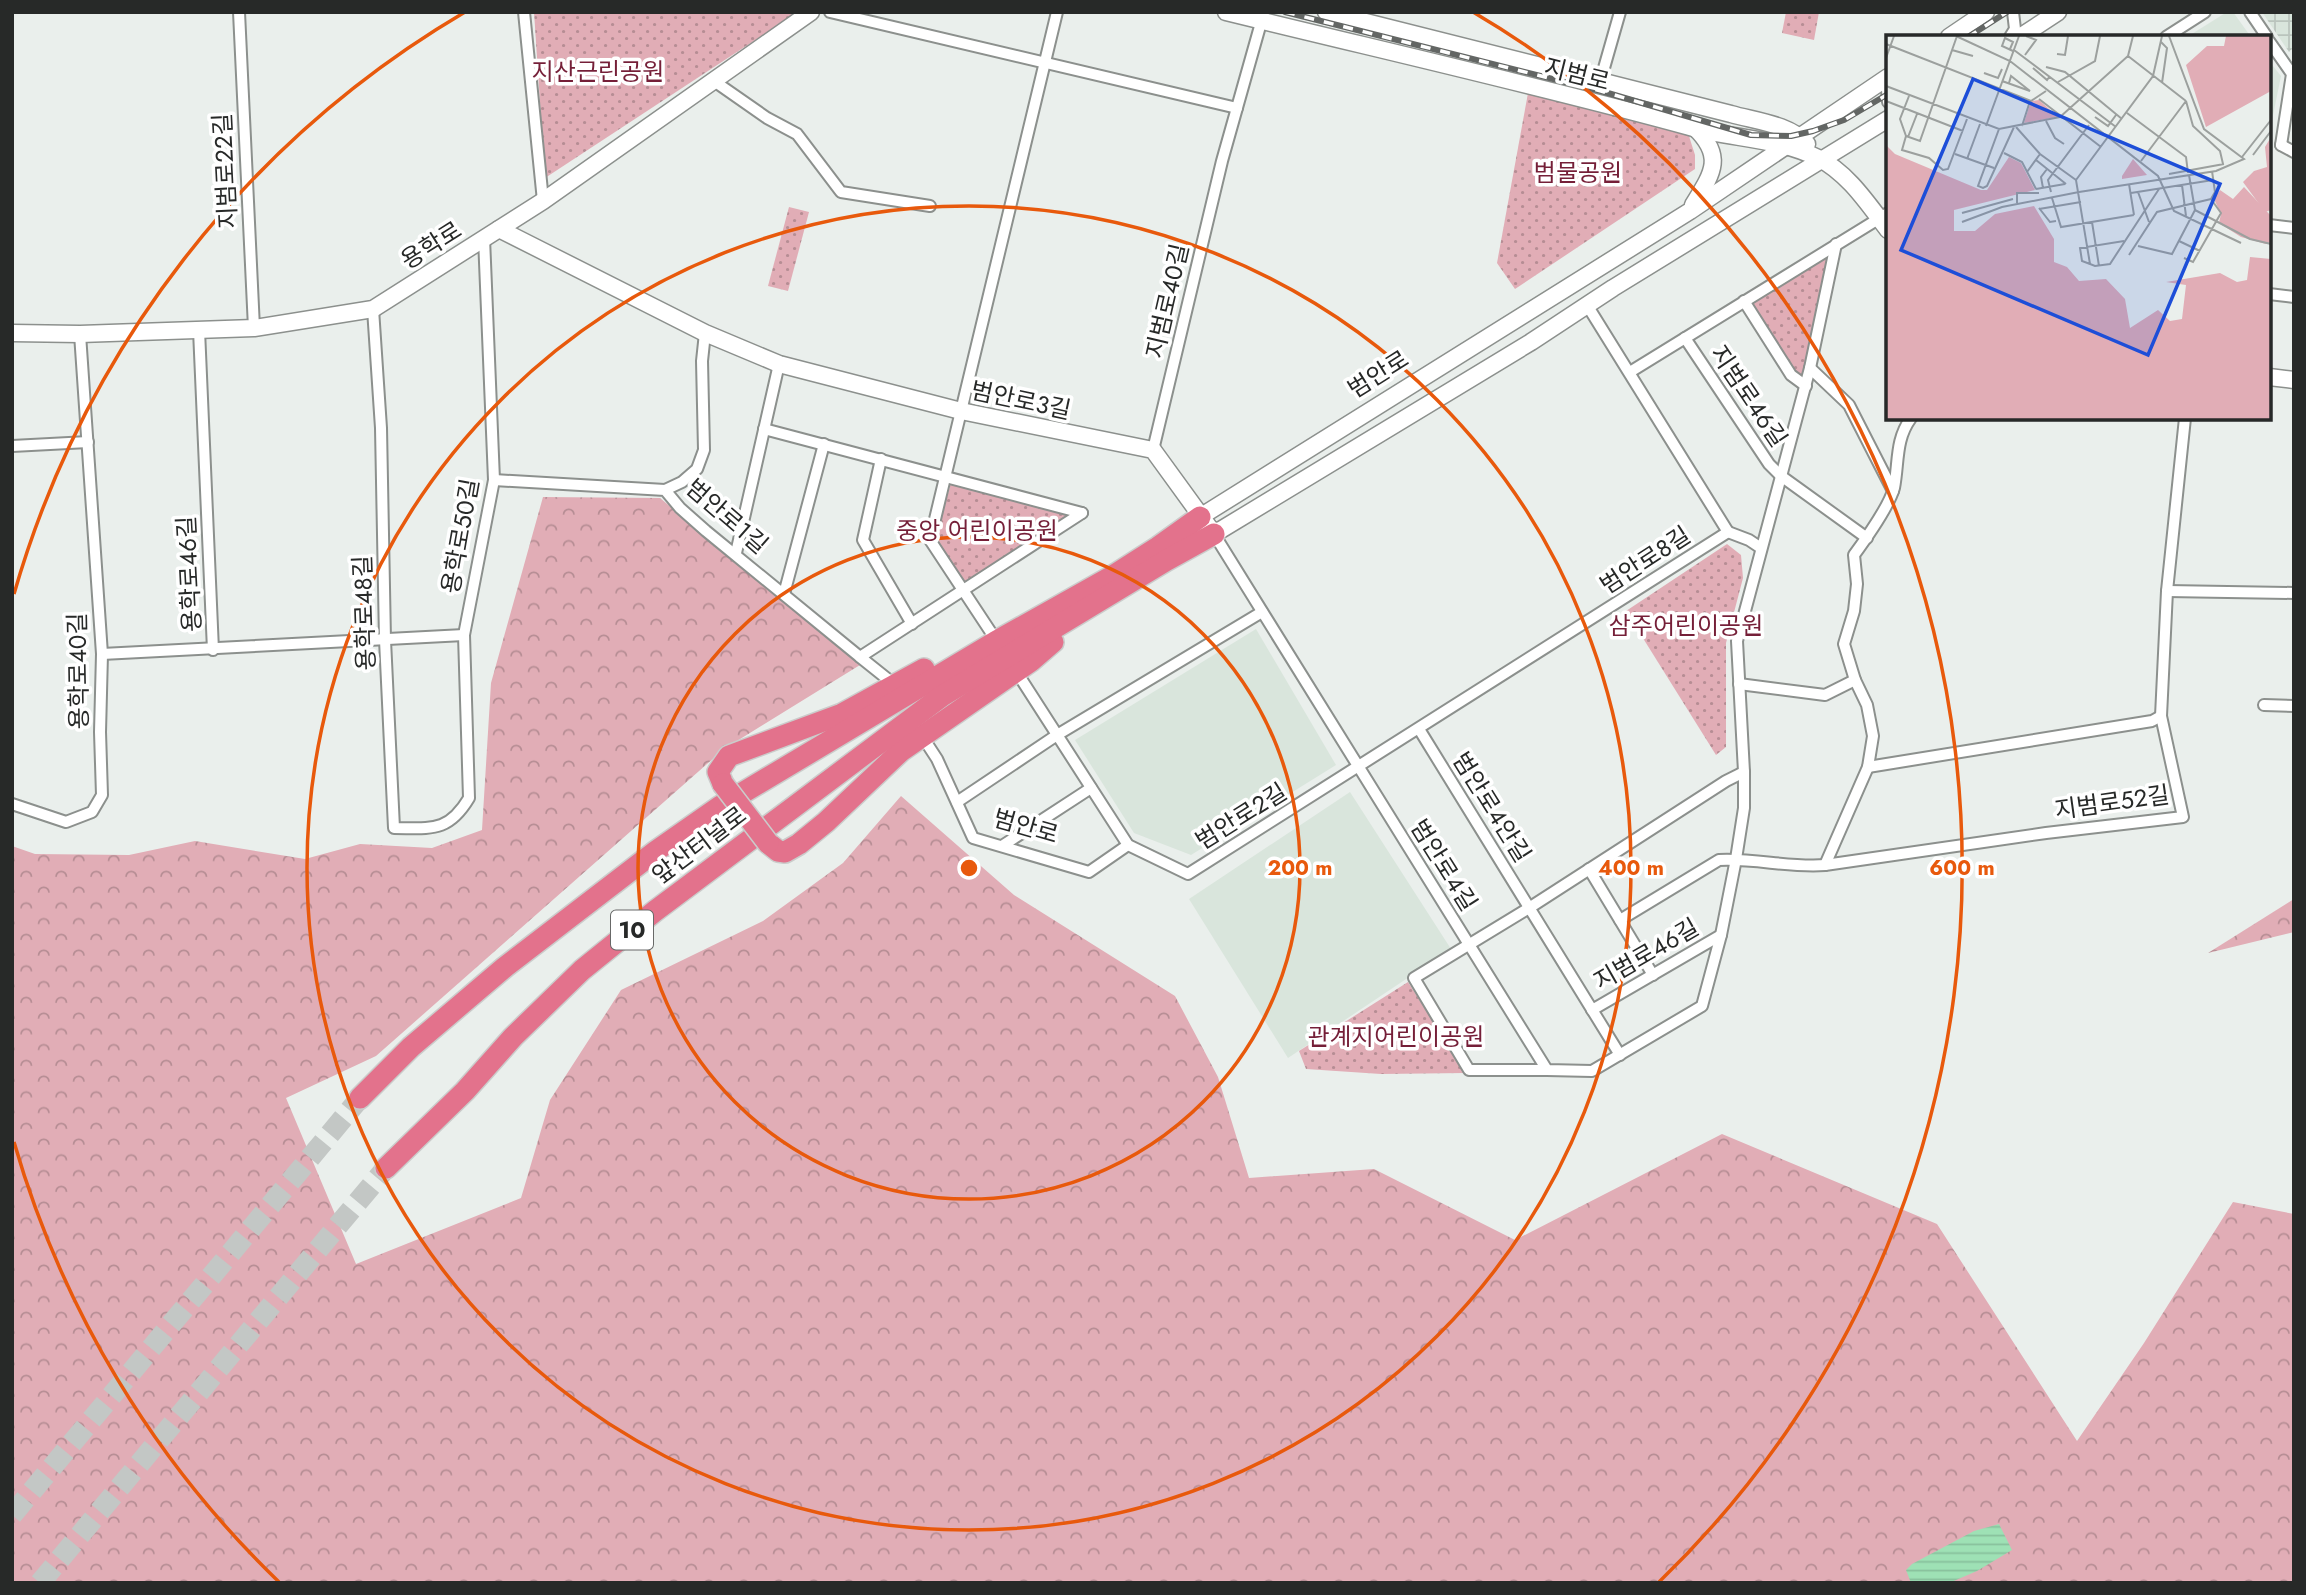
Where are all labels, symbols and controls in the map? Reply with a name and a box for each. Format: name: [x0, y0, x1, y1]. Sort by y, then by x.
inset map: [1886, 35, 2271, 420]
street label: 지범로: [1541, 49, 1613, 99]
park label: 지산근린공원: [532, 54, 664, 89]
street label: 지범로22길: [204, 112, 246, 230]
park label: 범물공원: [1534, 155, 1622, 190]
street label: 용학로: [394, 213, 468, 277]
street label: 지범로40길: [1137, 240, 1197, 362]
street label: 지범로46길: [1702, 338, 1796, 454]
street label: 범안로: [1341, 342, 1415, 406]
street label: 범안로3길: [968, 372, 1074, 428]
street label: 범안로1길: [678, 470, 776, 562]
street label: 용학로50길: [433, 476, 487, 596]
park label: 중앙 어린이공원: [896, 513, 1058, 548]
street label: 용학로46길: [168, 515, 210, 633]
street label: 범안로8길: [1593, 518, 1697, 602]
street label: 용학로48길: [344, 555, 384, 671]
park label: 삼주어린이공원: [1609, 608, 1763, 643]
street label: 용학로40길: [59, 612, 97, 730]
street label: 범안로4안길: [1444, 745, 1540, 869]
street label: 범안로2길: [1188, 774, 1294, 858]
street label: 지범로52길: [2052, 777, 2172, 827]
street label: 앞산터널로: [644, 798, 754, 892]
street label: 범안로: [989, 800, 1063, 852]
street label: 범안로4길: [1402, 812, 1486, 918]
text: 200 m: [1267, 853, 1333, 883]
text: 400 m: [1598, 853, 1664, 883]
text: 600 m: [1929, 853, 1995, 883]
centre of rings: [957, 856, 981, 880]
street label: 지범로46길: [1587, 910, 1705, 998]
road number: 10: [611, 911, 653, 950]
park label: 관계지어린이공원: [1308, 1019, 1484, 1054]

